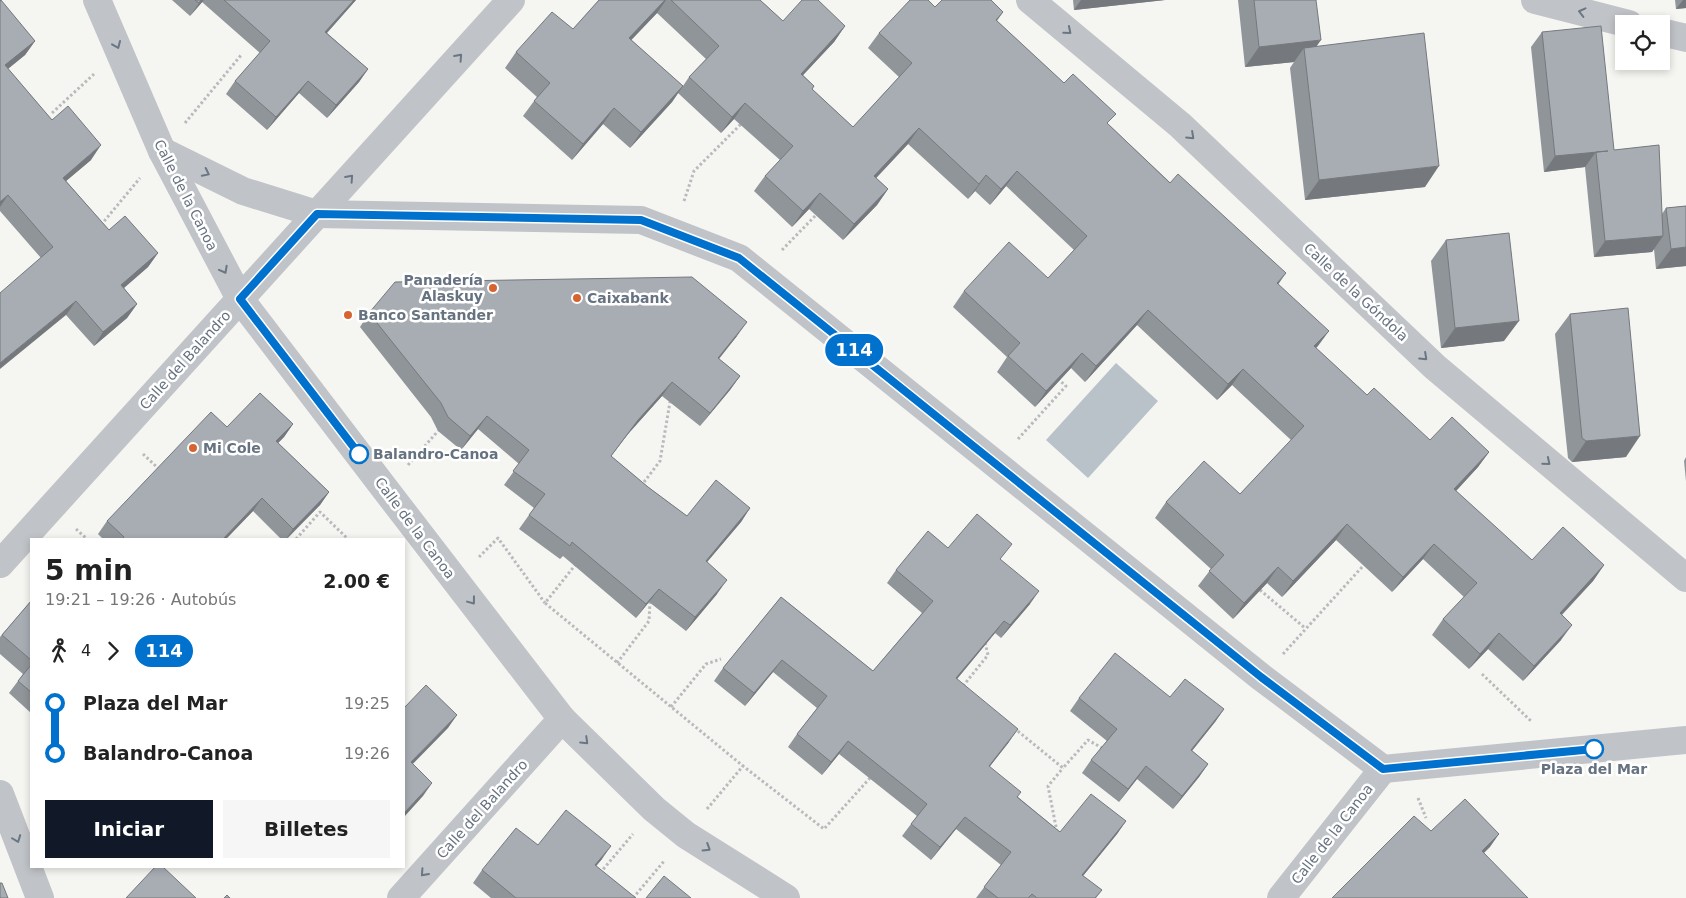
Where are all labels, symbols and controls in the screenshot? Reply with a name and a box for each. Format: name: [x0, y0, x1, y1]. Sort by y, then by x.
one-way arrow: [1577, 7, 1586, 18]
map controls: [1615, 15, 1670, 70]
button: locate: [1615, 15, 1670, 70]
one-way arrow: [1062, 26, 1071, 35]
one-way arrow: [110, 40, 121, 49]
one-way arrow: [453, 54, 462, 63]
one-way arrow: [1186, 130, 1195, 139]
street label: Calle de la Canoa: [151, 137, 221, 253]
one-way arrow: [201, 167, 210, 177]
one-way arrow: [344, 174, 353, 183]
street label: Calle de la Góndola: [1301, 240, 1411, 344]
one-way arrow: [218, 265, 228, 274]
place label: Panadería Alaskuy: [404, 272, 483, 304]
marker: Panadería Alaskuy: [487, 282, 499, 294]
place label: Caixabank: [587, 290, 669, 306]
marker: Caixabank: [571, 292, 583, 304]
street label: Calle del Balandro: [136, 307, 234, 413]
place label: Banco Santander: [358, 307, 493, 323]
marker: Banco Santander: [342, 309, 354, 321]
line badge: 114: [825, 334, 883, 366]
text: 114: [835, 339, 873, 360]
one-way arrow: [1418, 351, 1427, 360]
place label: Mi Cole: [203, 440, 261, 456]
marker: Mi Cole: [187, 442, 199, 454]
marker: Balandro-Canoa: [349, 444, 369, 464]
place label: Balandro-Canoa: [373, 446, 498, 462]
one-way arrow: [1542, 456, 1551, 465]
street label: Calle de la Canoa: [372, 474, 458, 582]
text: 5 min: [45, 554, 133, 587]
text: 2.00 €: [323, 570, 390, 592]
text: 19:21 – 19:26 · Autobús: [45, 590, 236, 609]
one-way arrow: [466, 596, 475, 605]
icon: walk: [45, 637, 73, 665]
icon: forward: [99, 637, 127, 665]
text: 114: [145, 640, 183, 661]
text: 4: [81, 641, 91, 660]
text: Plaza del Mar: [83, 692, 227, 714]
text: 19:25: [344, 694, 390, 713]
one-way arrow: [579, 735, 588, 744]
marker: Plaza del Mar: [1584, 739, 1604, 759]
text: Balandro-Canoa: [83, 742, 253, 764]
text: 19:26: [344, 744, 390, 763]
street label: Calle del Balandro: [433, 756, 531, 862]
place label: Plaza del Mar: [1541, 761, 1647, 777]
street label: Calle de la Canoa: [1288, 781, 1376, 887]
button: Iniciar: [45, 800, 213, 858]
button: Billetes: [223, 800, 390, 858]
one-way arrow: [12, 835, 22, 843]
one-way arrow: [701, 842, 710, 851]
one-way arrow: [421, 867, 430, 876]

